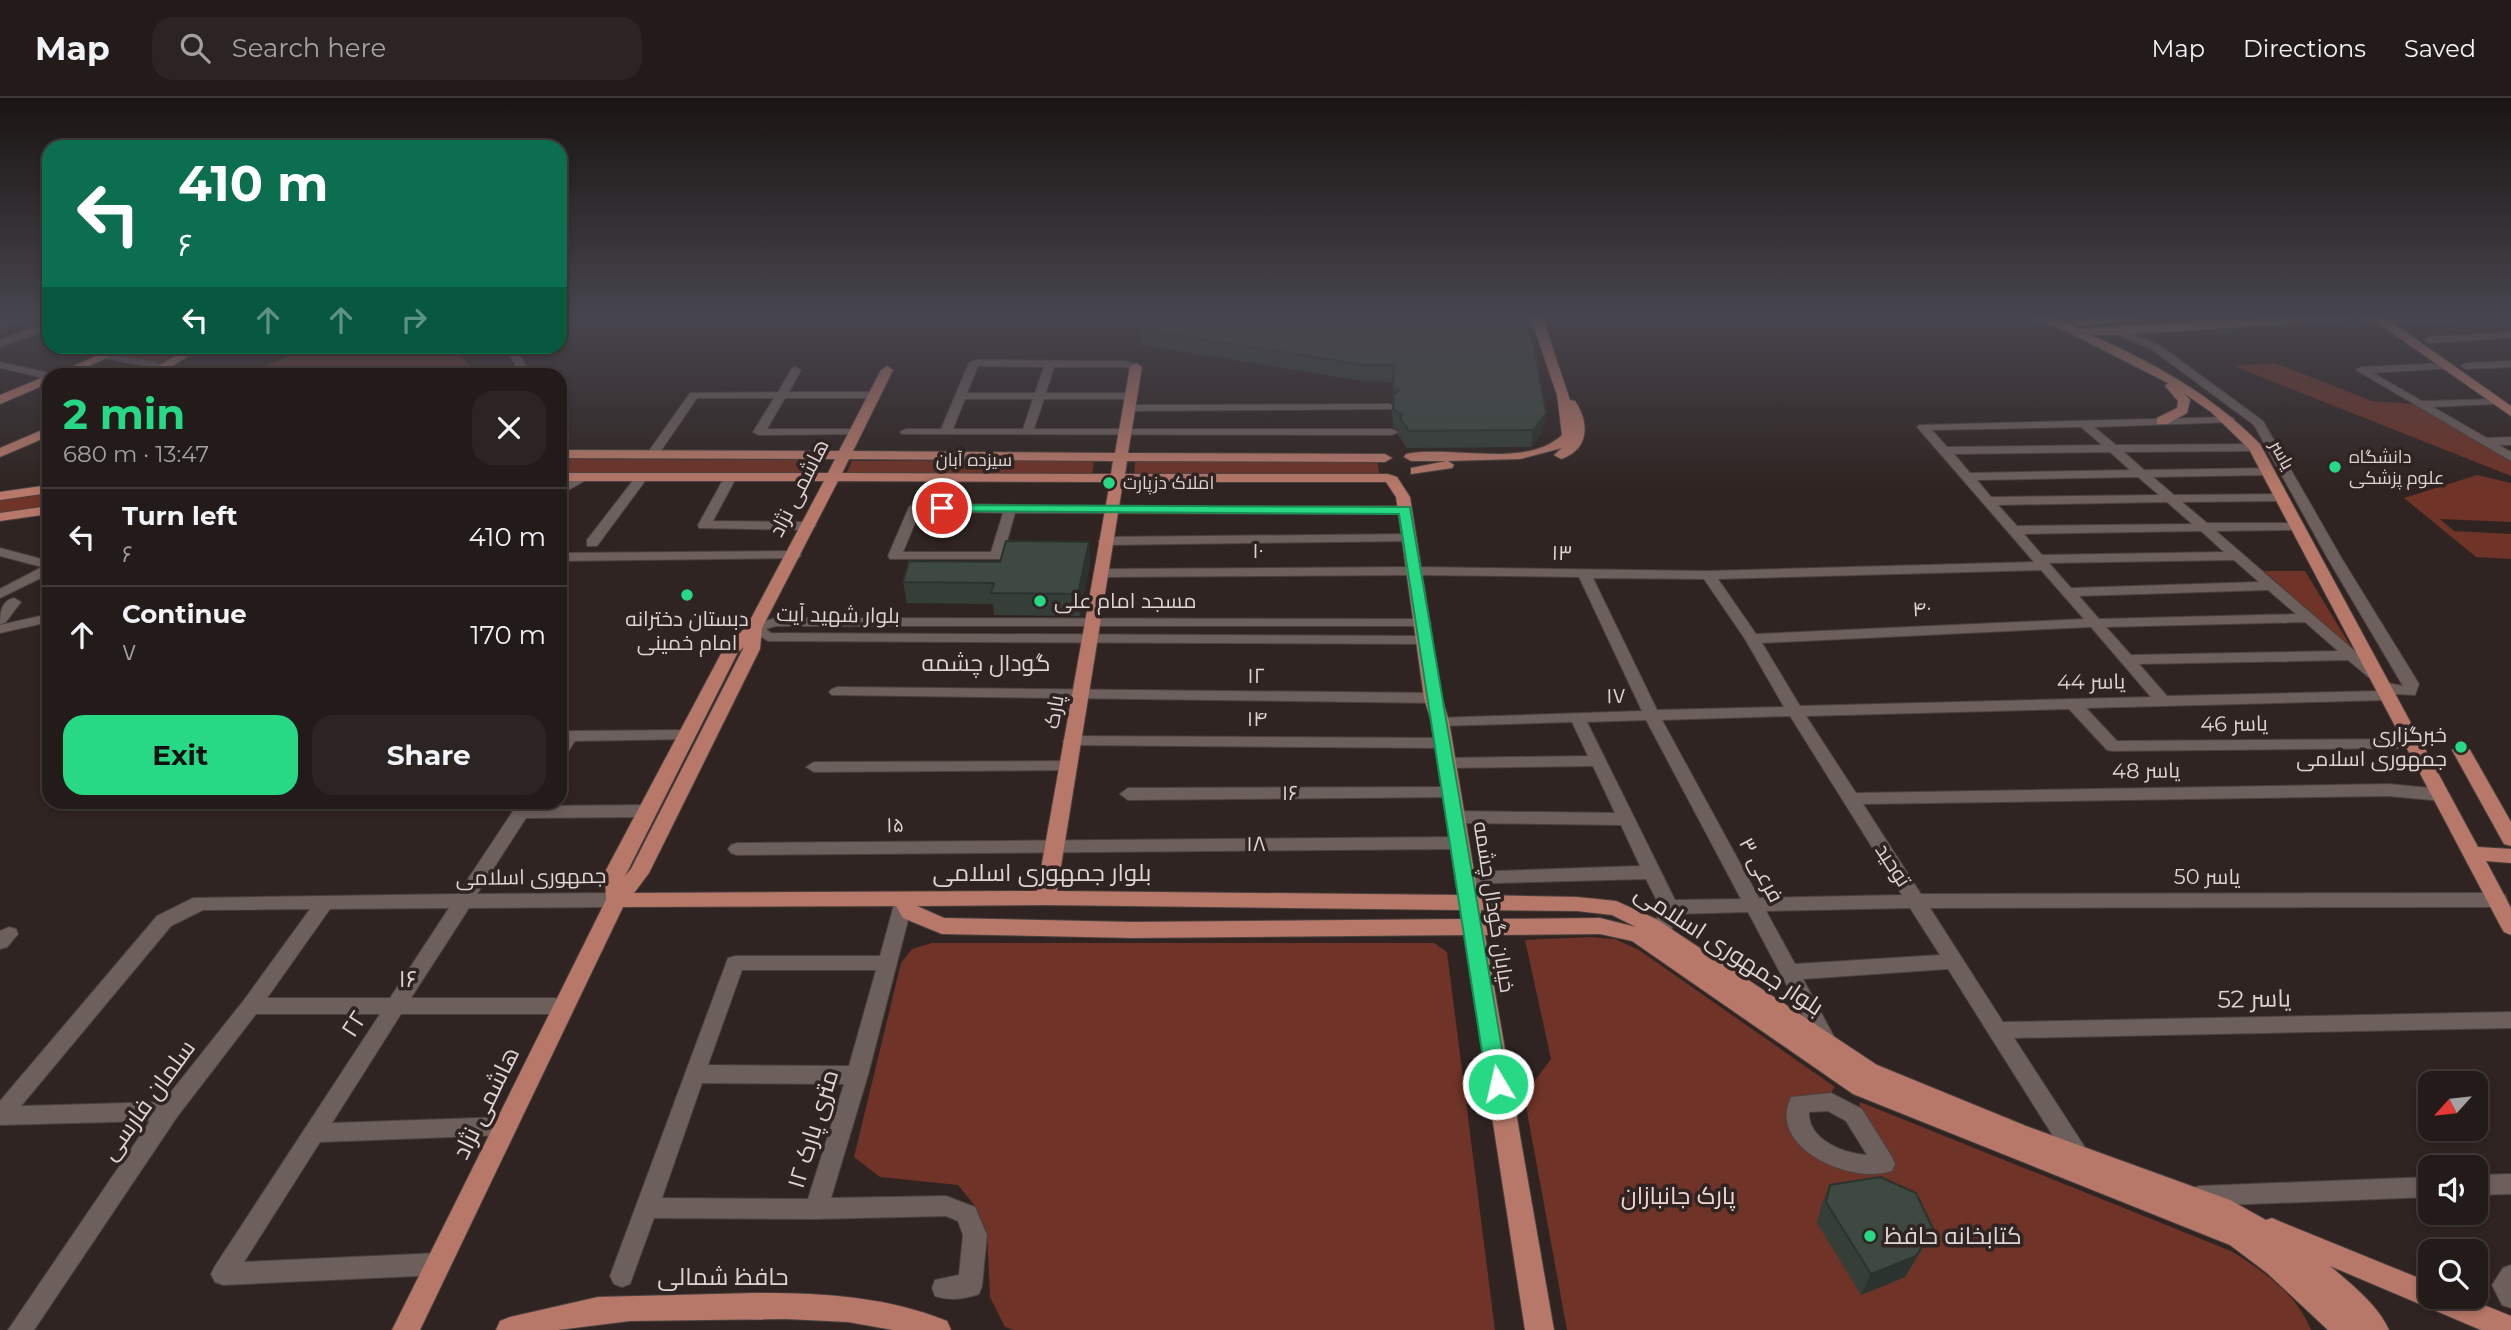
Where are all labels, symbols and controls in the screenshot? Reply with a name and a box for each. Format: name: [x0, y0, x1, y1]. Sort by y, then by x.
search box: [152, 17, 642, 80]
text: Map: [35, 28, 110, 68]
icon: search: [176, 29, 214, 67]
text: Search here: [232, 32, 386, 64]
text: Map: [2152, 34, 2205, 63]
text: Directions: [2243, 34, 2366, 63]
text: Saved: [2404, 34, 2476, 63]
text: 410 m: [178, 154, 328, 213]
icon: left: [63, 168, 154, 259]
text: ۶: [178, 225, 193, 264]
icon: left: [176, 301, 214, 339]
icon: ahead: [249, 301, 287, 339]
icon: ahead: [322, 301, 360, 339]
icon: right: [395, 301, 433, 339]
text: 2 min: [63, 388, 185, 440]
button: close: [472, 391, 546, 465]
street label: هاشمی نژاد: [763, 435, 835, 541]
street label: یاسر: [2265, 436, 2299, 474]
text: 680 m · 13:47: [63, 440, 209, 468]
place label: دانشگاه علوم پزشکی: [2349, 446, 2444, 490]
street label: سیزده آبان: [936, 449, 1012, 471]
marker: دانشگاه علوم پزشکی: [2327, 459, 2343, 475]
place label: املاک دزپارت: [1123, 472, 1214, 495]
marker: املاک دزپارت: [1101, 475, 1117, 491]
pin: [912, 478, 972, 538]
icon: arrive: [923, 489, 961, 527]
text: Turn left: [122, 500, 238, 532]
icon: left: [63, 518, 101, 556]
text: 410 m: [468, 521, 546, 553]
street label: ۱۰: [1252, 538, 1264, 563]
text: ۶: [122, 540, 133, 568]
street label: ۱۳: [1551, 540, 1573, 565]
marker: دبستان دخترانه امام خمینی: [679, 587, 695, 603]
place label: مسجد امام علی: [1054, 588, 1196, 615]
marker: مسجد امام علی: [1032, 593, 1048, 609]
street label: ۴۰: [1912, 596, 1932, 621]
text: Continue: [122, 598, 247, 630]
street label: بلوار شهید آیت: [776, 601, 900, 629]
place label: دبستان دخترانه امام خمینی: [625, 606, 749, 657]
icon: ahead: [63, 616, 101, 654]
text: 170 m: [470, 619, 546, 651]
text: ۷: [122, 638, 136, 666]
district label: گودال چشمه: [922, 649, 1050, 678]
street label: ۱۲: [1247, 663, 1265, 688]
street label: یاسر 44: [2057, 668, 2126, 695]
street label: ۱۷: [1606, 683, 1626, 708]
street label: پارک: [1039, 693, 1071, 731]
street label: ۱۴: [1247, 706, 1267, 731]
street label: یاسر 46: [2200, 710, 2268, 737]
button: Exit: [63, 715, 298, 795]
button: Share: [312, 715, 546, 795]
place label: خبرگزاری جمهوری اسلامی: [2296, 722, 2447, 772]
marker: خبرگزاری جمهوری اسلامی: [2453, 739, 2469, 755]
street label: یاسر 48: [2112, 757, 2181, 784]
street label: ۱۶: [1282, 780, 1298, 805]
street label: ۱۵: [886, 812, 904, 837]
street label: خیابان گودال چشمه: [1467, 820, 1520, 995]
street label: ۱۸: [1246, 831, 1266, 856]
street label: فرعی ۳: [1733, 833, 1789, 907]
street label: توحید: [1870, 838, 1917, 891]
street label: بلوار جمهوری اسلامی: [932, 858, 1152, 887]
street label: جمهوری اسلامی: [455, 863, 607, 891]
street label: یاسر 50: [2174, 864, 2241, 889]
street label: بلوار جمهوری اسلامی: [1630, 878, 1829, 1021]
street label: ۱۶: [399, 964, 417, 993]
street label: یاسر 52: [2217, 983, 2292, 1014]
street label: ۲۲: [335, 1005, 373, 1042]
street label: سلمان فارسی: [94, 1034, 201, 1166]
street label: هاشمی نژاد: [446, 1042, 525, 1164]
position arrow: [1461, 1047, 1535, 1121]
street label: ۱۲ متری پارک: [781, 1066, 846, 1192]
north arrow: [2418, 1071, 2488, 1141]
map controls: [2418, 1071, 2488, 1309]
button: sound: [2418, 1155, 2488, 1225]
park label: پارک جانبازان: [1621, 1181, 1736, 1212]
place label: کتابخانه حافظ: [1884, 1221, 2022, 1250]
marker: کتابخانه حافظ: [1862, 1228, 1878, 1244]
button: search: [2418, 1239, 2488, 1309]
street label: حافظ شمالی: [657, 1262, 789, 1291]

